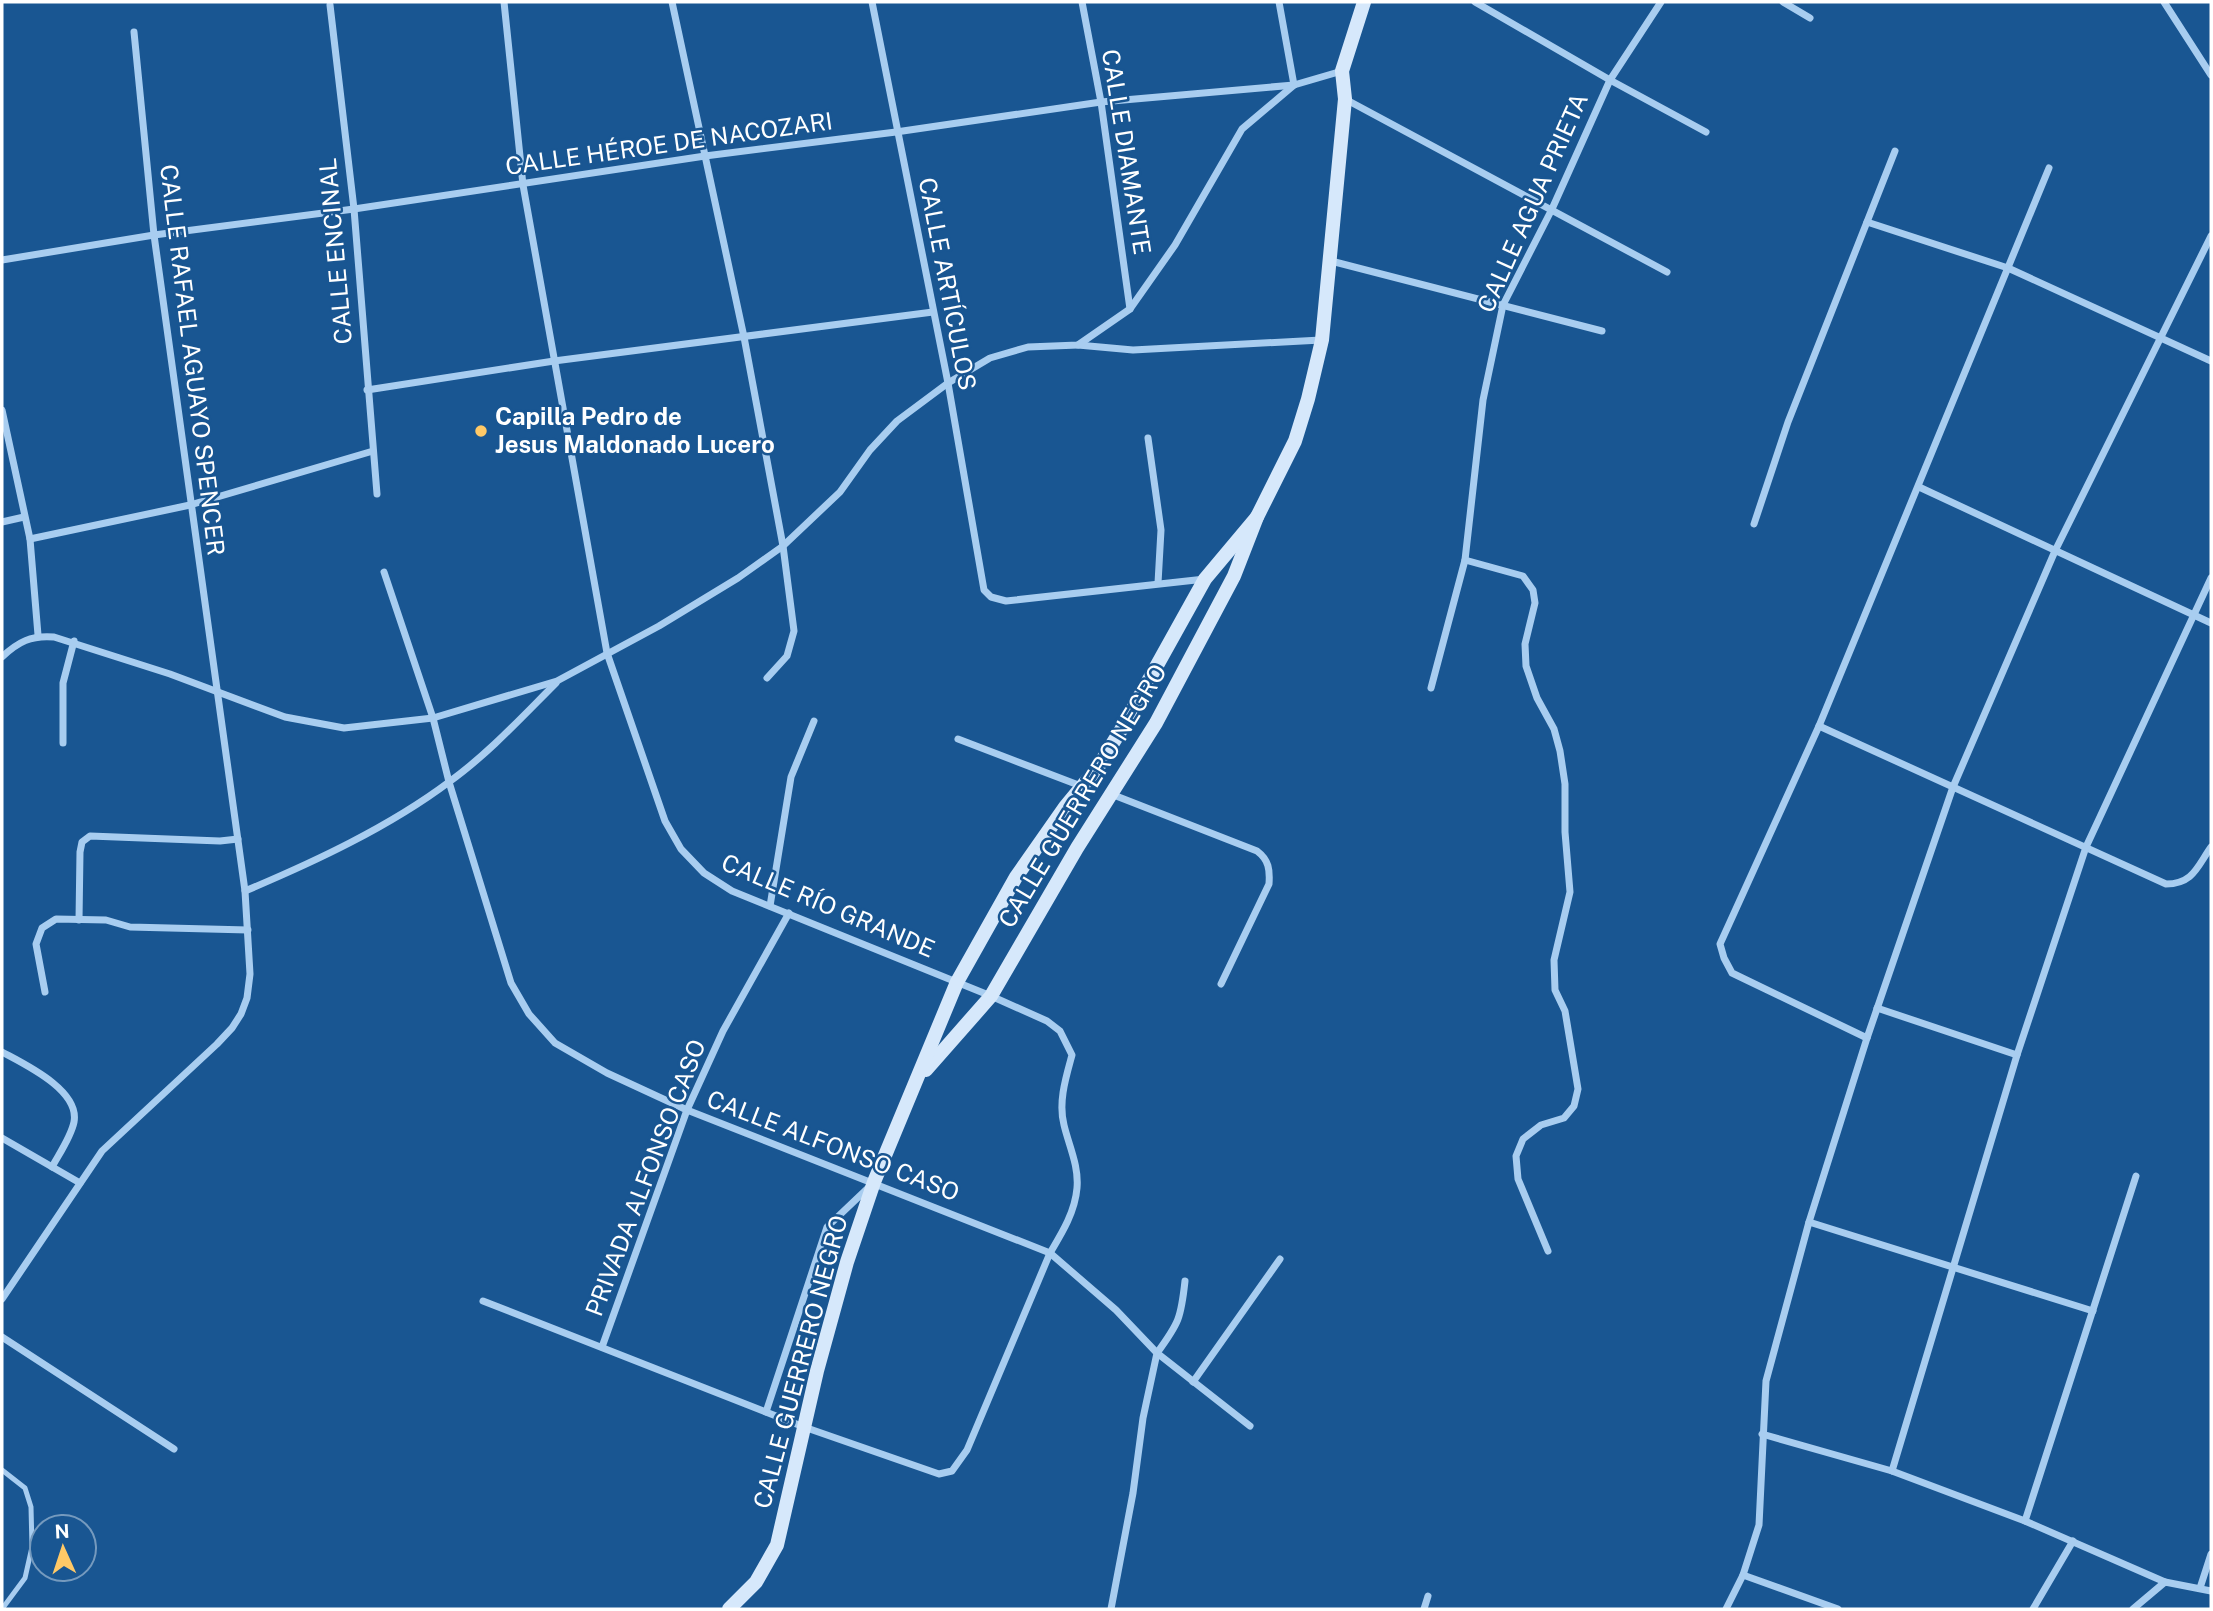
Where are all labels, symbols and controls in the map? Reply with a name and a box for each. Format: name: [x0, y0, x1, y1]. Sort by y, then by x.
street label: CALLE DIAMANTE: [1097, 47, 1157, 257]
street label: CALLE AGUA PRIETA: [1471, 89, 1593, 317]
street label: CALLE HÉROE DE NACOZARI: [503, 106, 834, 180]
street label: CALLE ENCINAL: [313, 157, 357, 346]
street label: CALLE RAFAEL AGUAYO SPENCER: [155, 163, 231, 557]
street label: CALLE ARTÍCULOS: [914, 175, 982, 393]
place label: Capilla Pedro de Jesus Maldonado Lucero: [495, 402, 775, 458]
marker: Capilla Pedro de Jesus Maldonado Lucero: [473, 423, 489, 439]
street label: CALLE GUERRERO NEGRO: [992, 659, 1172, 932]
street label: CALLE RÍO GRANDE: [718, 848, 939, 963]
street label: PRIVADA ALFONSO CASO: [579, 1035, 711, 1320]
street label: CALLE ALFONSO CASO: [703, 1084, 963, 1206]
street label: CALLE GUERRERO NEGRO: [747, 1212, 853, 1511]
north arrow: [28, 1513, 98, 1583]
text: N: [54, 1520, 70, 1542]

